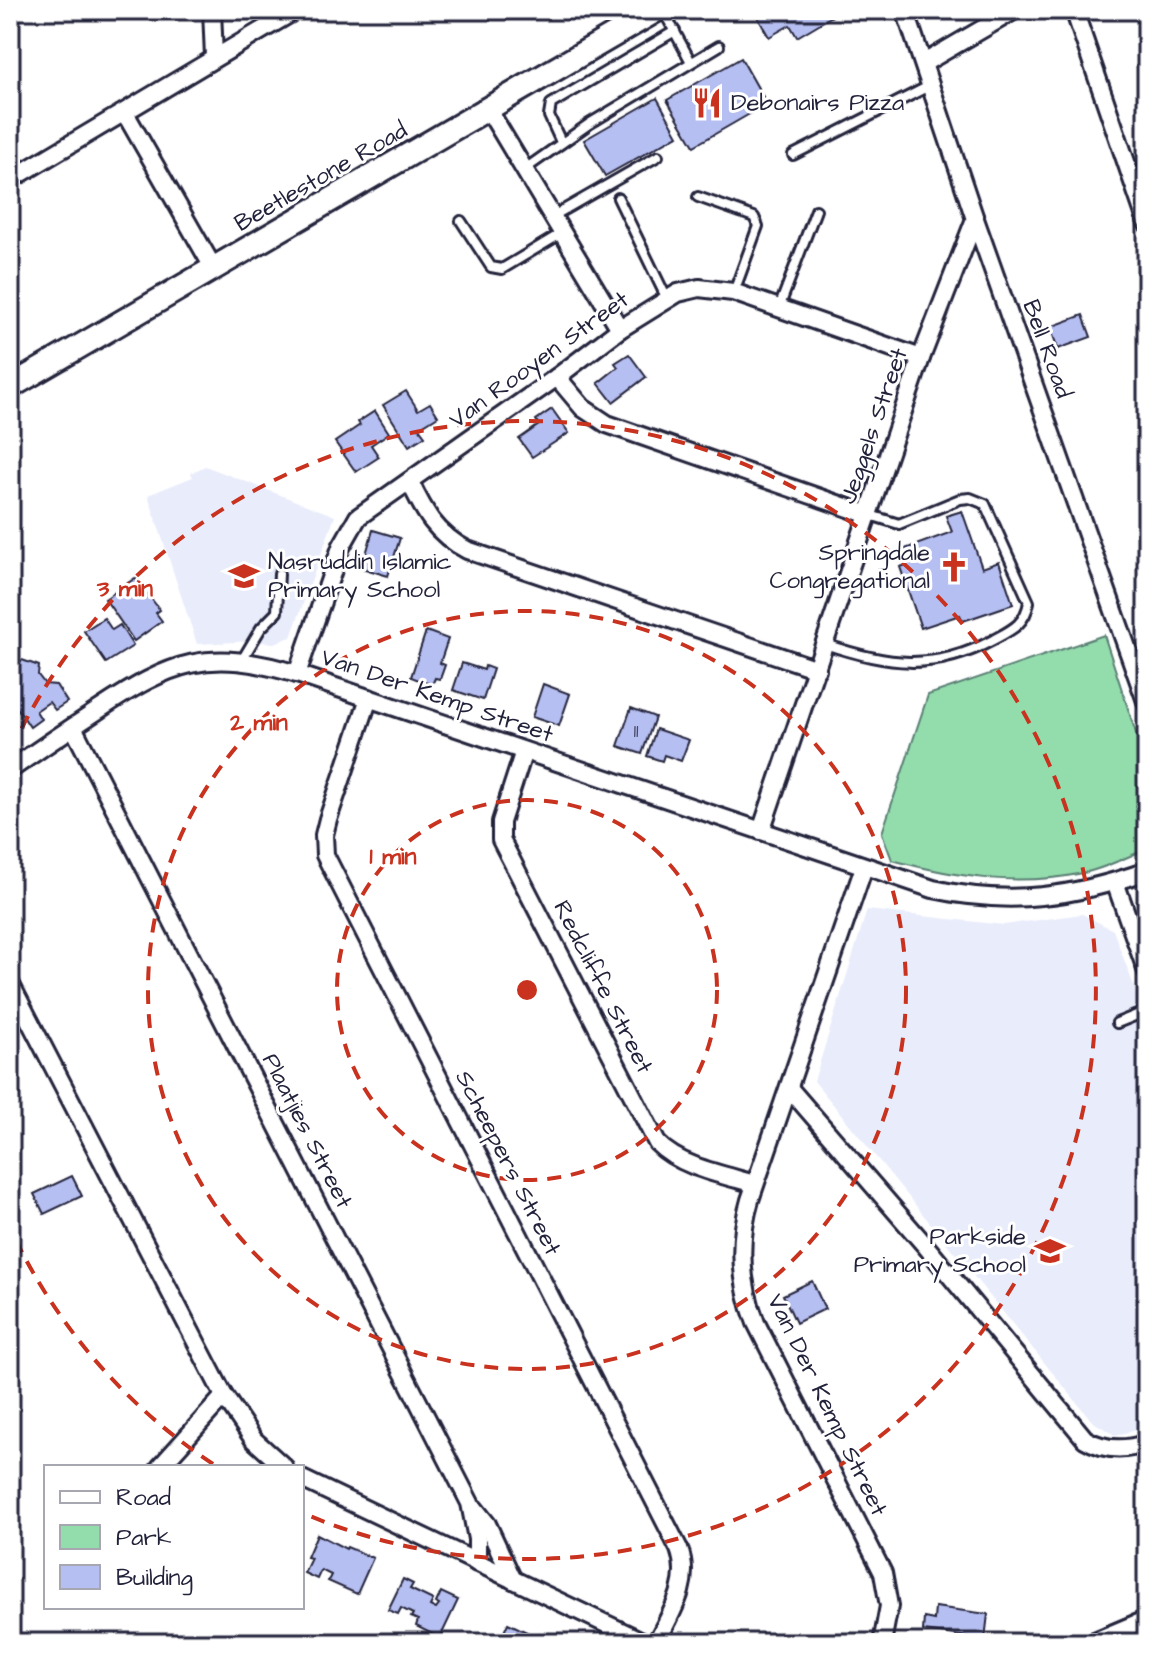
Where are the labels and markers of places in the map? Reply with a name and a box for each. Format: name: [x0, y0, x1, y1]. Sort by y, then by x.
restaurant icon: Debonairs Pizza: [690, 86, 724, 120]
place label: Debonairs Pizza: [731, 86, 904, 120]
place label: Springdale Congregational: [770, 536, 930, 599]
place label: Nasruddin Islamic Primary School: [268, 545, 452, 608]
church icon: Springdale Congregational: [937, 550, 971, 584]
school or university icon: Nasruddin Islamic Primary School: [227, 559, 261, 593]
centre of rings: [513, 976, 541, 1004]
place label: Parkside Primary School: [854, 1220, 1026, 1283]
school or university icon: Parkside Primary School: [1033, 1234, 1067, 1268]

